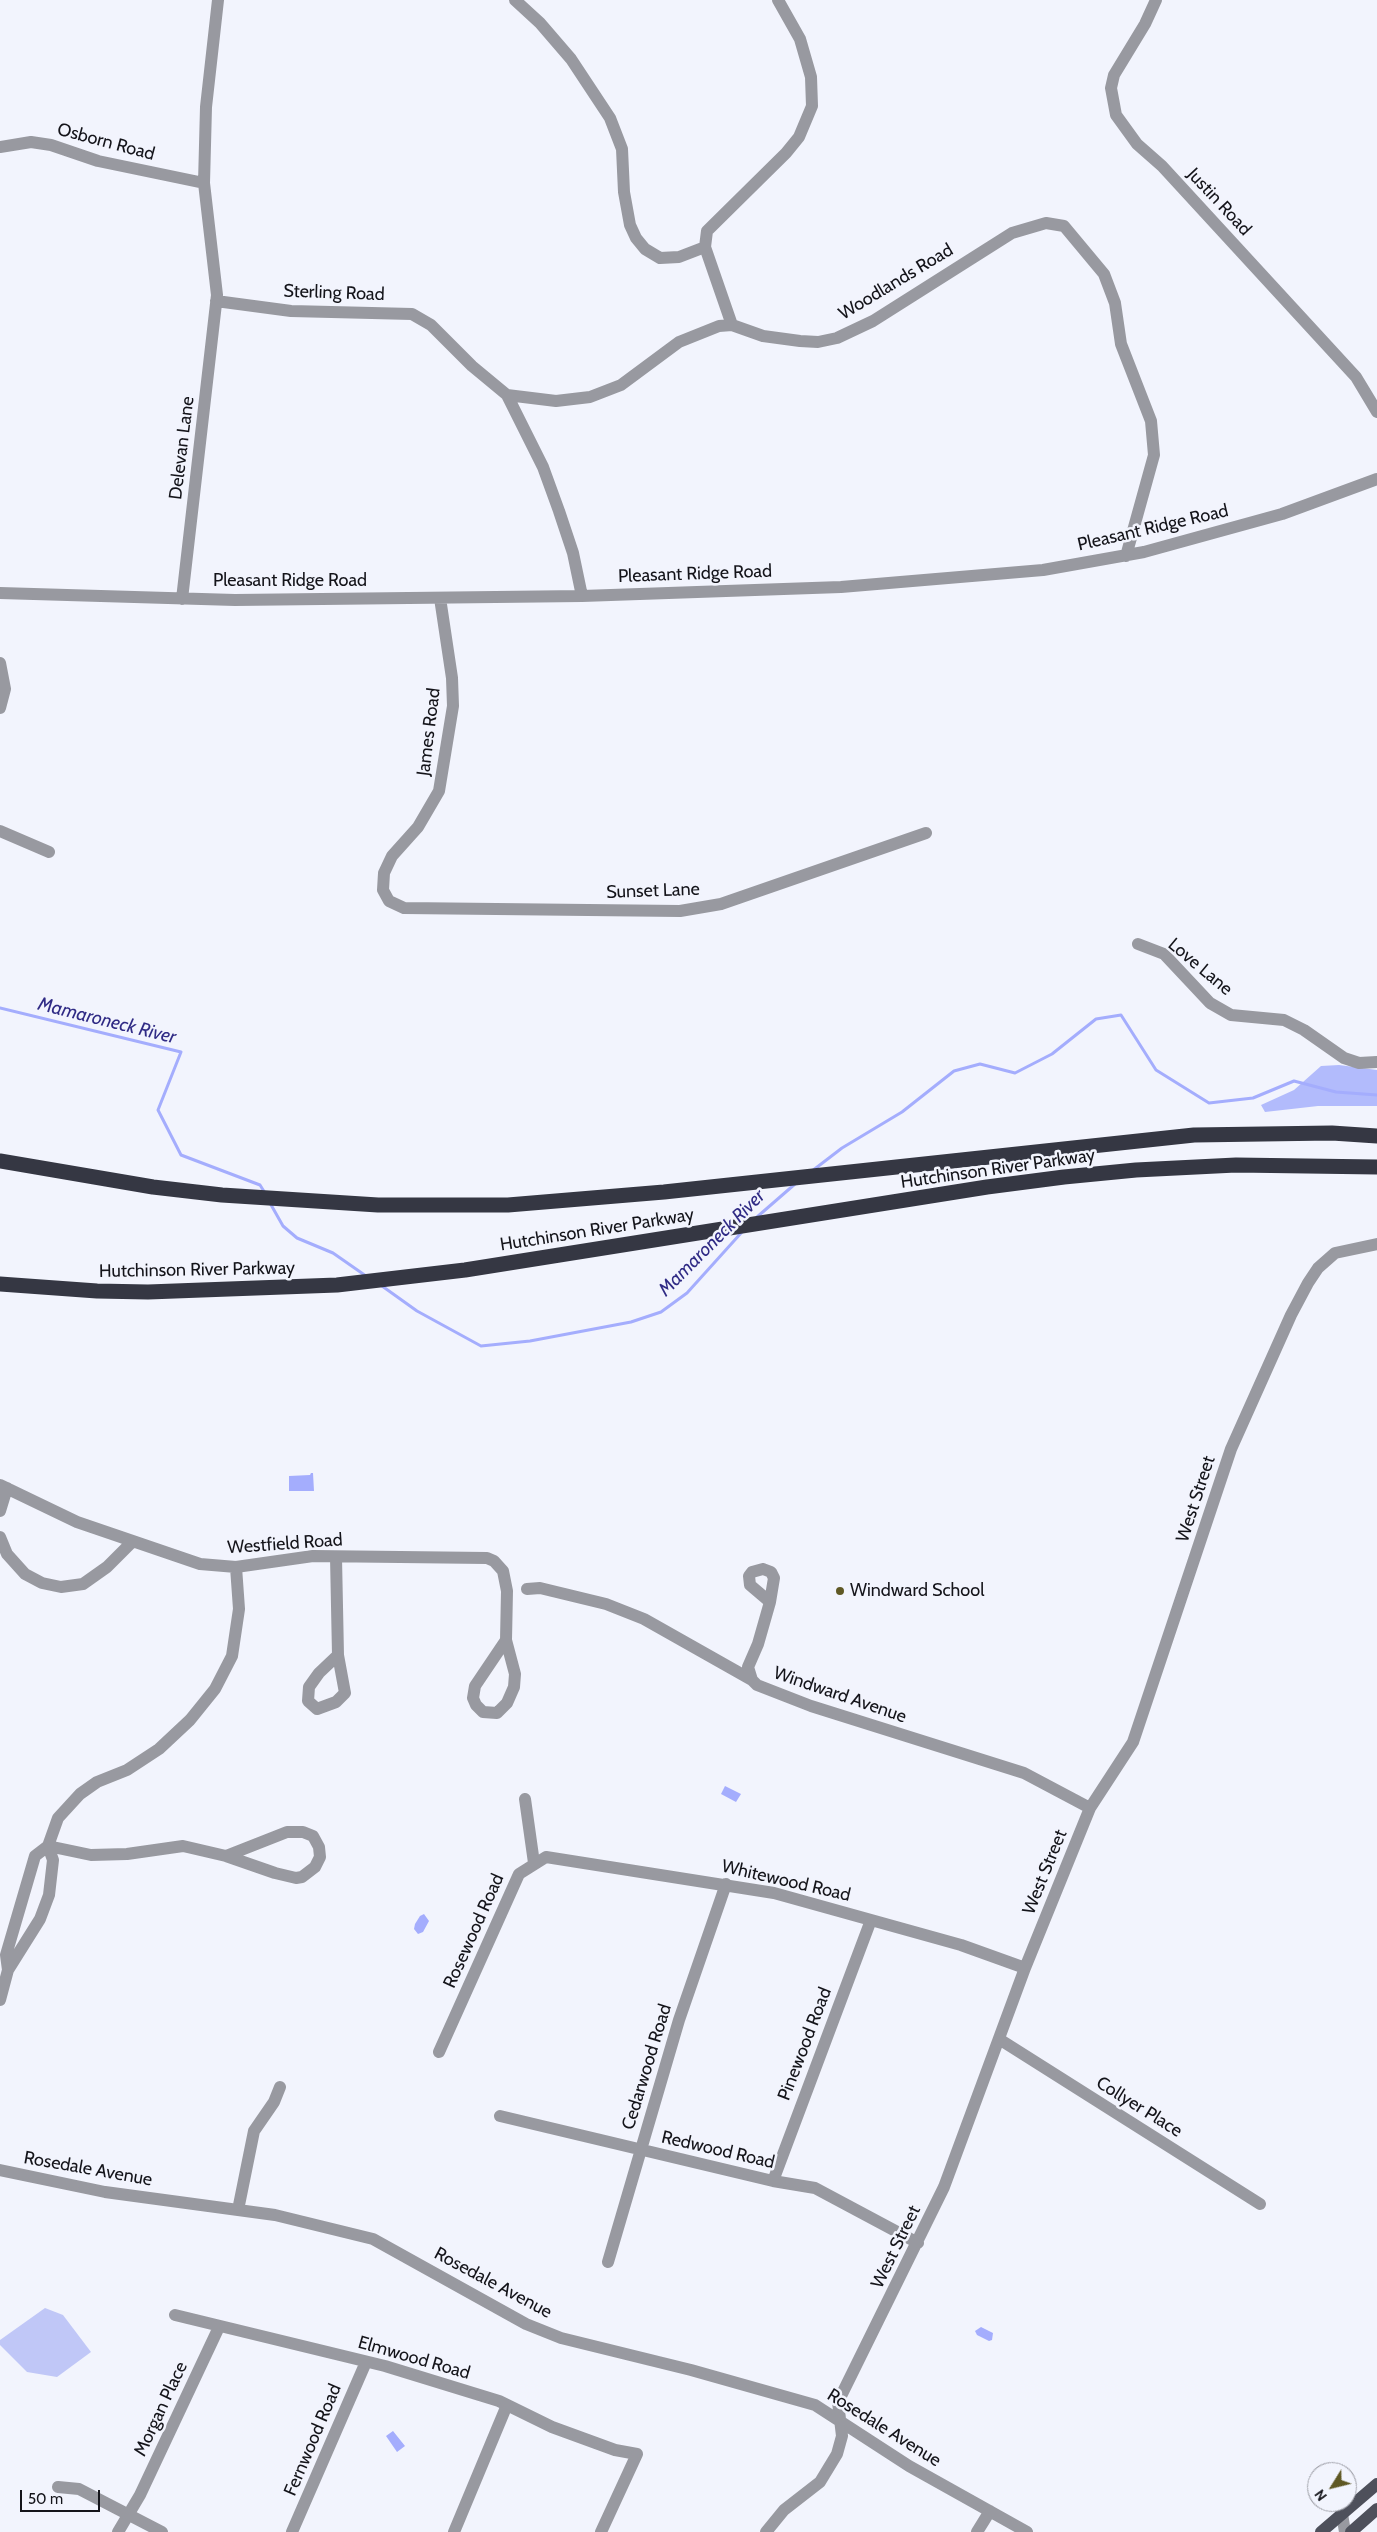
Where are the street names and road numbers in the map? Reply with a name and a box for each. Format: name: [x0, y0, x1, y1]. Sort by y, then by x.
street label: Osborn Road: [55, 119, 157, 165]
street label: Justin Road: [1182, 164, 1256, 240]
street label: Woodlands Road: [835, 239, 957, 325]
street label: Sterling Road: [283, 280, 385, 306]
street label: Delevan Lane: [165, 395, 199, 501]
street label: Pleasant Ridge Road: [1075, 500, 1231, 556]
street label: Pleasant Ridge Road: [618, 561, 772, 587]
street label: Pleasant Ridge Road: [213, 570, 367, 592]
street label: James Road: [413, 687, 445, 777]
street label: Sunset Lane: [606, 879, 700, 903]
street label: Love Lane: [1163, 934, 1237, 1000]
street label: Hutchinson River Parkway: [899, 1145, 1097, 1193]
street label: Hutchinson River Parkway: [498, 1204, 696, 1256]
street label: Hutchinson River Parkway: [99, 1257, 295, 1283]
street label: West Street: [1172, 1453, 1220, 1545]
street label: Westfield Road: [227, 1529, 343, 1559]
street label: Windward Avenue: [771, 1662, 909, 1728]
street label: West Street: [1018, 1827, 1072, 1917]
street label: Whitewood Road: [719, 1856, 853, 1906]
street label: Rosewood Road: [439, 1870, 509, 1992]
street label: Pinewood Road: [774, 1985, 836, 2103]
street label: Cedarwood Road: [618, 2002, 676, 2132]
street label: Collyer Place: [1092, 2072, 1186, 2142]
street label: Redwood Road: [659, 2126, 777, 2174]
street label: Rosedale Avenue: [22, 2147, 154, 2191]
street label: West Street: [867, 2202, 925, 2292]
street label: Rosedale Avenue: [430, 2243, 556, 2323]
street label: Elmwood Road: [355, 2332, 473, 2384]
street label: Morgan Place: [130, 2358, 192, 2460]
street label: Fernwood Road: [280, 2381, 346, 2499]
street label: Rosedale Avenue: [823, 2384, 945, 2472]

